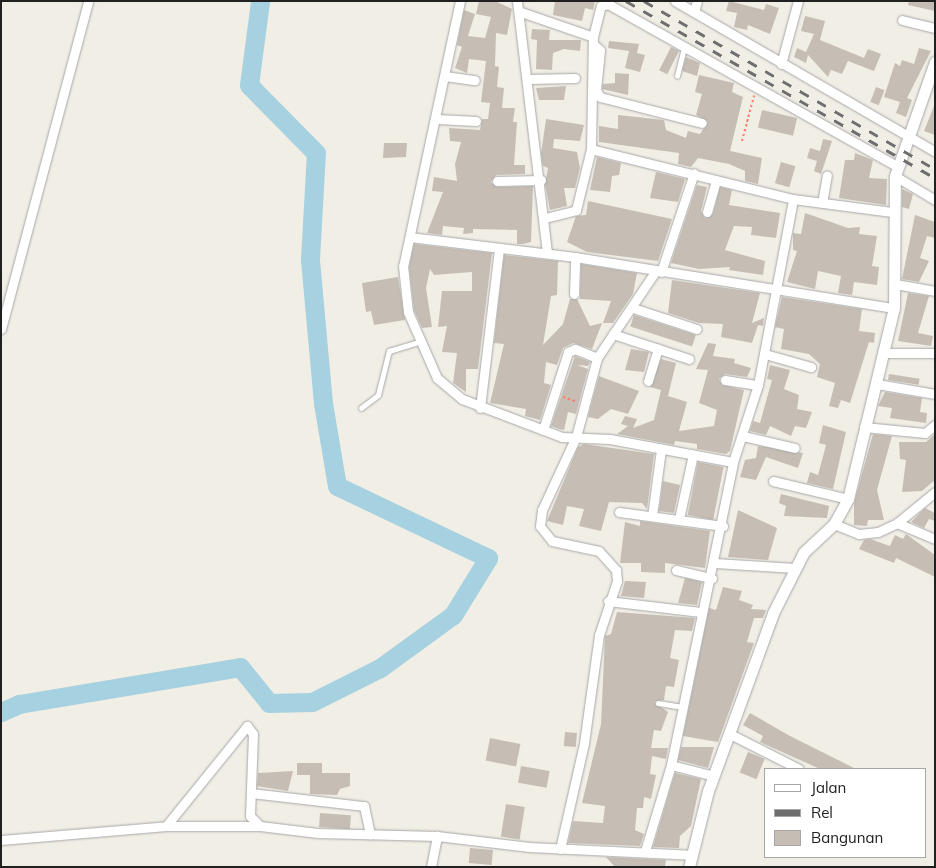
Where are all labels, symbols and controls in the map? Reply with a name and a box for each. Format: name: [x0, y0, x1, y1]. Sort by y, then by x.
legend: [764, 768, 926, 858]
text: Jalan: [811, 778, 846, 797]
text: Rel: [811, 803, 833, 822]
text: Bangunan: [811, 828, 883, 847]

